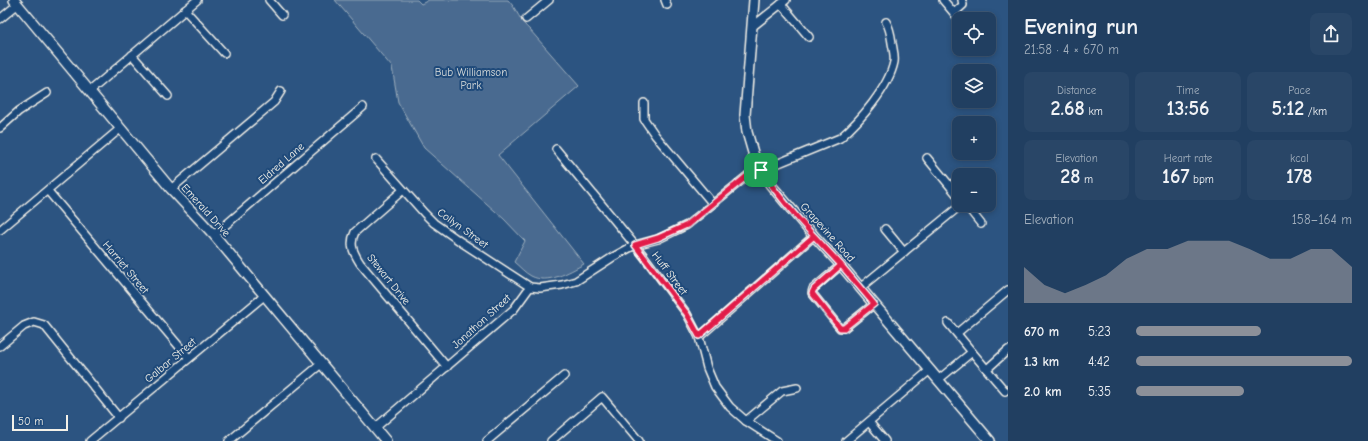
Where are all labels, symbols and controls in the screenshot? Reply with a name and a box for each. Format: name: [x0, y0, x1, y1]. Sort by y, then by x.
map controls: [952, 12, 996, 212]
button: locate: [952, 12, 996, 56]
button: share: [1310, 13, 1352, 55]
text: Evening run: [1024, 14, 1138, 40]
text: 21:58 · 4 × 670 m: [1024, 42, 1119, 57]
button: layers: [952, 64, 996, 108]
park label: Bub Williamson Park: [435, 66, 507, 92]
text: Distance: [1057, 84, 1096, 97]
text: Time: [1177, 84, 1199, 97]
text: Pace: [1288, 84, 1310, 97]
text: 2.68: [1050, 97, 1085, 120]
text: 13:56: [1167, 97, 1209, 120]
text: 5:12: [1272, 97, 1304, 120]
text: km: [1085, 105, 1103, 118]
text: /km: [1304, 105, 1327, 118]
button: +: [952, 116, 996, 160]
street label: Eldred Lane: [256, 140, 307, 187]
text: Elevation: [1056, 152, 1098, 165]
text: Heart rate: [1164, 152, 1212, 165]
text: kcal: [1290, 152, 1309, 165]
pin: [744, 153, 778, 187]
icon: arrive: [750, 159, 772, 181]
text: 28: [1060, 165, 1080, 188]
text: 167: [1162, 165, 1189, 188]
text: 178: [1286, 165, 1313, 188]
button: −: [952, 168, 996, 212]
text: m: [1080, 173, 1093, 186]
text: bpm: [1189, 173, 1214, 186]
street label: Emerald Drive: [178, 181, 233, 240]
street label: Grapevine Road: [798, 200, 858, 265]
street label: Collyn Street: [435, 206, 491, 252]
text: Elevation: [1024, 212, 1074, 227]
text: 158–164 m: [1292, 212, 1352, 227]
street label: Harriet Street: [100, 238, 152, 297]
street label: Huff Street: [649, 249, 691, 298]
street label: Stewart Drive: [364, 251, 413, 308]
street label: Jonathon Street: [449, 291, 514, 351]
text: 670 m: [1024, 324, 1059, 339]
text: 5:23: [1088, 324, 1111, 339]
street label: Galbar Street: [142, 335, 199, 386]
text: 1.3 km: [1024, 354, 1059, 369]
text: 4:42: [1088, 354, 1110, 369]
text: 2.0 km: [1024, 384, 1062, 399]
text: 5:35: [1088, 384, 1111, 399]
scale bar: [12, 413, 68, 432]
text: 50 m: [18, 415, 43, 428]

